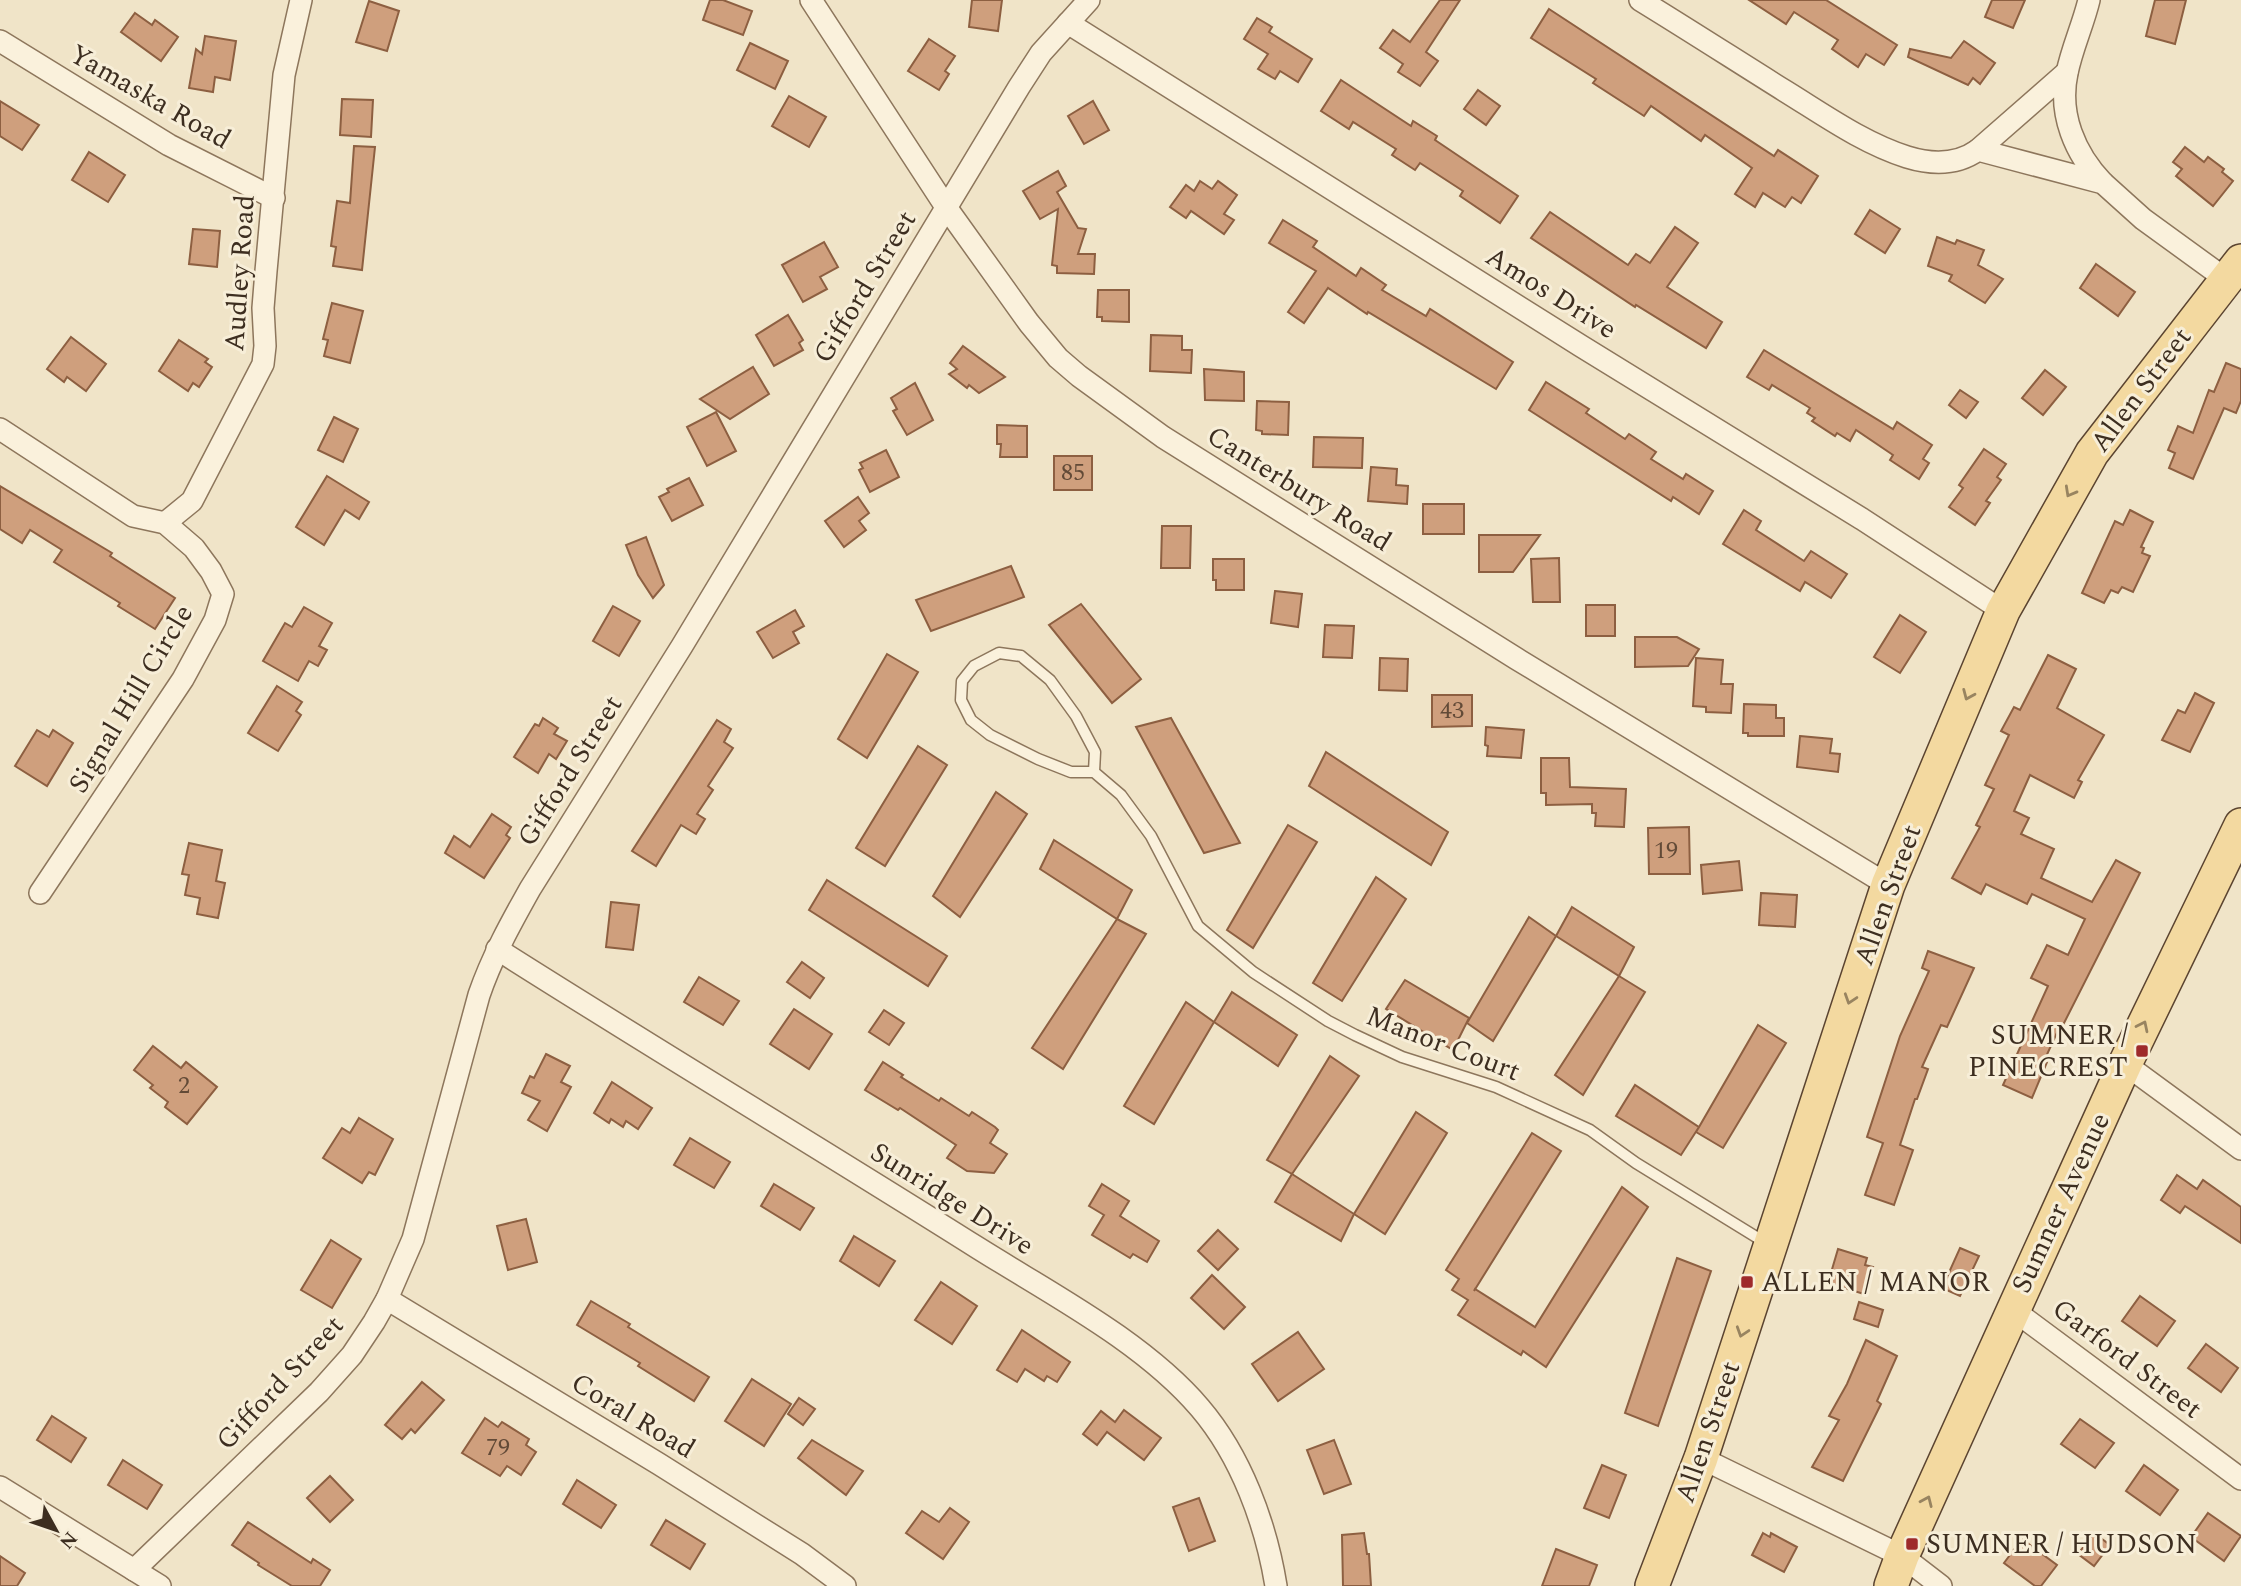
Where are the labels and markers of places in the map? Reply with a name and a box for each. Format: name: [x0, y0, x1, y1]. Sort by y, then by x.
place label: SUMNER / PINECREST: [1968, 1014, 2128, 1089]
marker: SUMNER / PINECREST: [2134, 1043, 2150, 1059]
place label: ALLEN / MANOR: [1761, 1261, 1990, 1304]
marker: ALLEN / MANOR: [1739, 1274, 1755, 1290]
place label: SUMNER / HUDSON: [1926, 1523, 2197, 1566]
marker: SUMNER / HUDSON: [1904, 1536, 1920, 1552]

